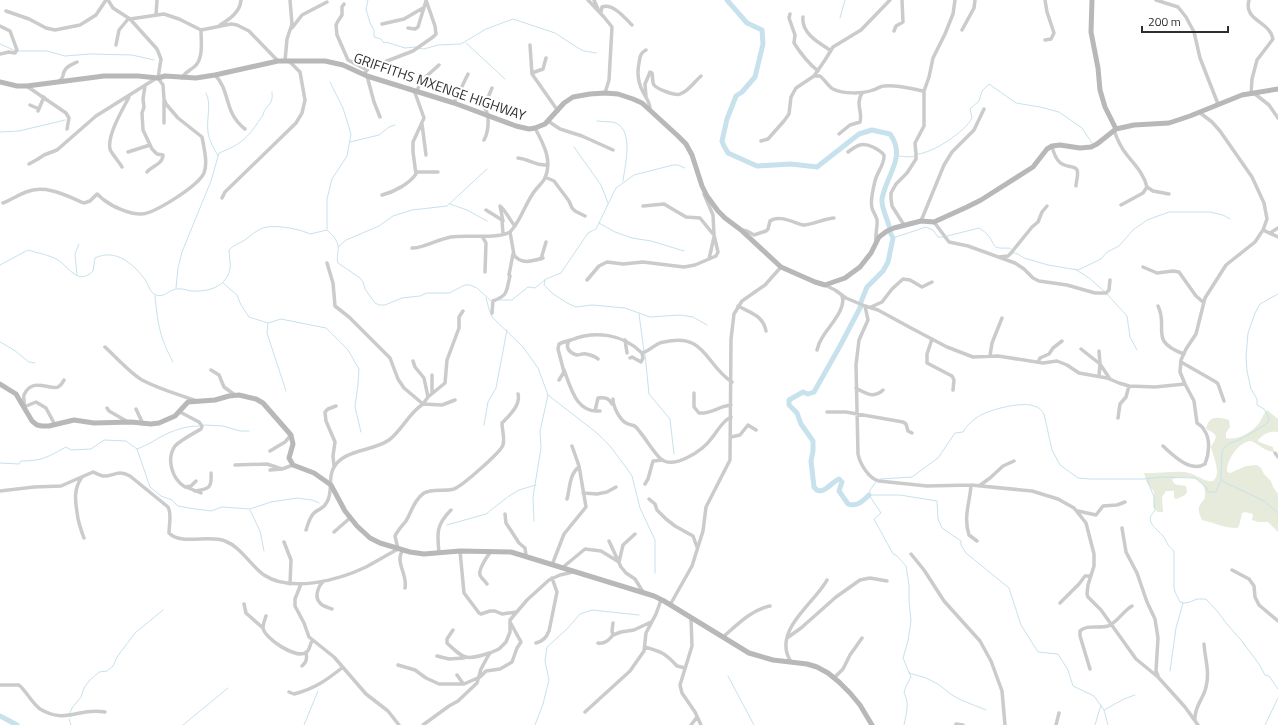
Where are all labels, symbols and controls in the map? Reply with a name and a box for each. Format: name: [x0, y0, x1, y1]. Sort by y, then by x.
scale bar: [1142, 8, 1228, 34]
text: 200 m: [1148, 12, 1181, 31]
street label: GRIFFITHS MXENGE HIGHWAY: [351, 47, 529, 126]

